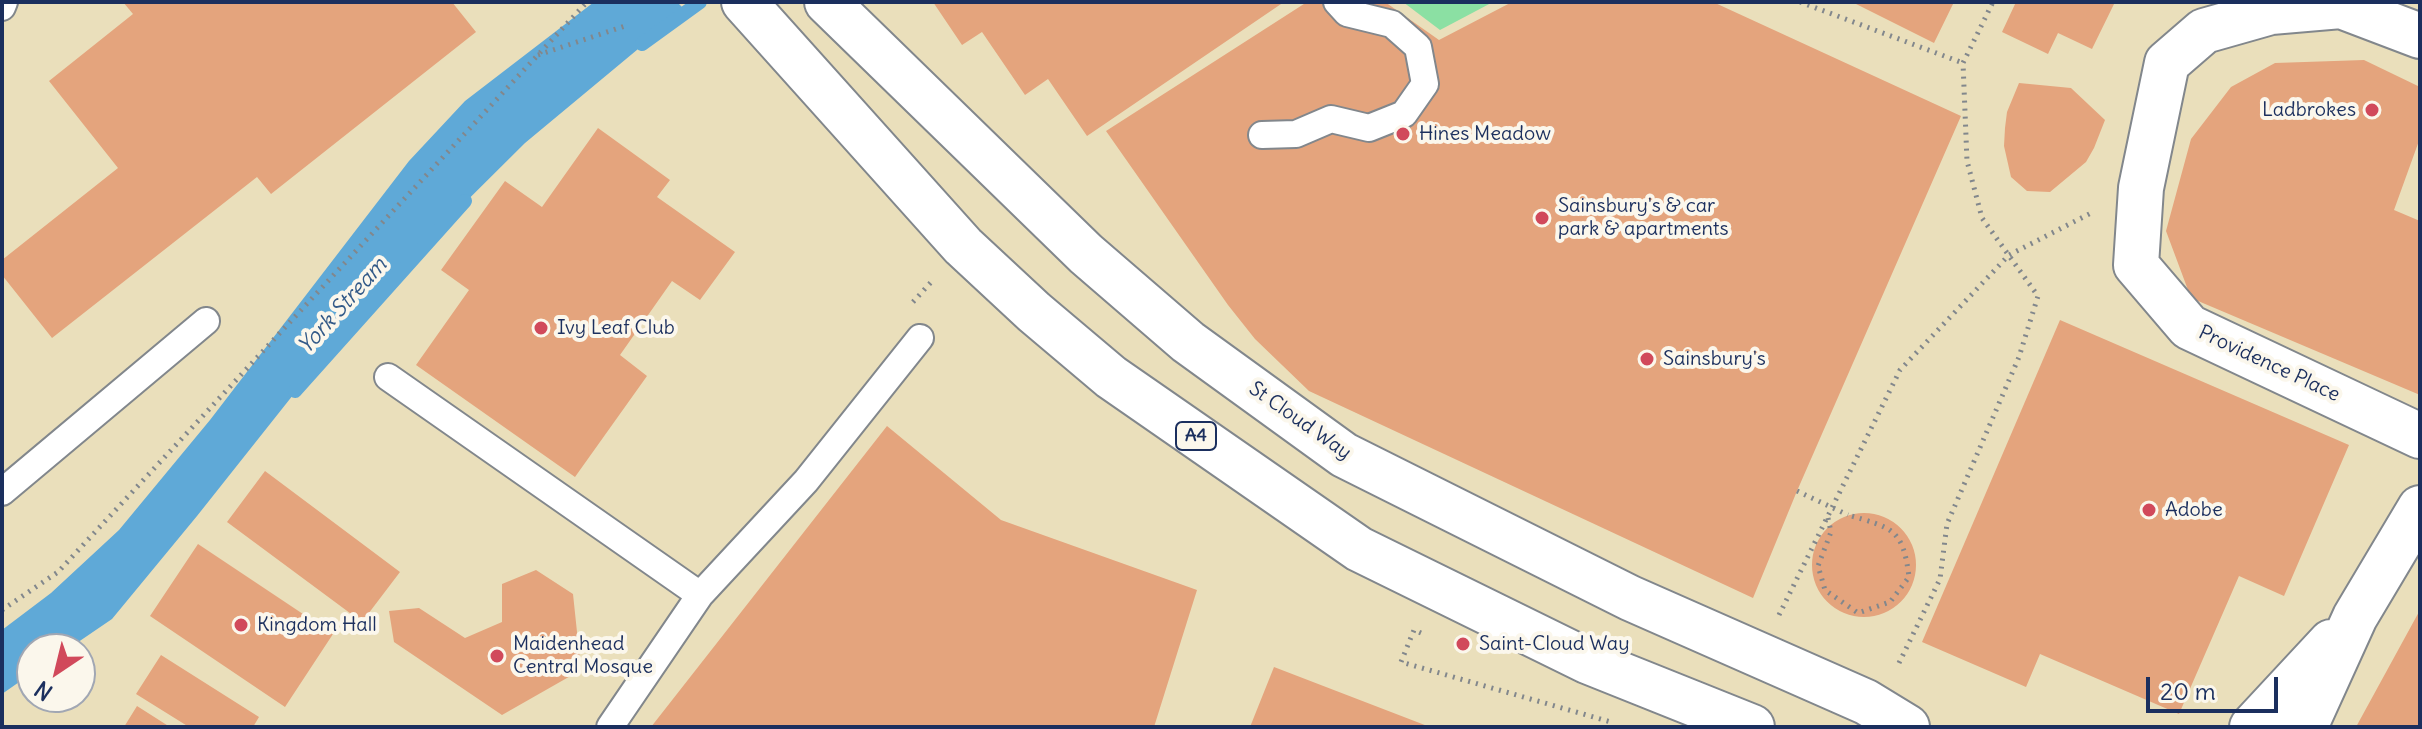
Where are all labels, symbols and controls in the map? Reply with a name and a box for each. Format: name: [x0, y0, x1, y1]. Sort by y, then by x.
place label: Ladbrokes: [2262, 98, 2356, 122]
marker: Ladbrokes: [2363, 101, 2381, 119]
place label: Hines Meadow: [1419, 122, 1551, 146]
marker: Hines Meadow: [1394, 125, 1412, 143]
place label: Sainsbury's & car park & apartments: [1558, 194, 1729, 241]
marker: Sainsbury's & car park & apartments: [1533, 209, 1551, 227]
water label: York Stream: [293, 253, 393, 359]
place label: Ivy Leaf Club: [557, 316, 675, 340]
marker: Ivy Leaf Club: [532, 319, 550, 337]
street label: Providence Place: [2194, 321, 2344, 407]
place label: Sainsbury's: [1663, 347, 1766, 371]
marker: Sainsbury's: [1638, 350, 1656, 368]
street label: St Cloud Way: [1244, 377, 1356, 465]
road number: A4: [1176, 422, 1216, 450]
place label: Adobe: [2165, 498, 2223, 522]
marker: Adobe: [2140, 501, 2158, 519]
place label: Kingdom Hall: [257, 613, 377, 637]
marker: Kingdom Hall: [232, 616, 250, 634]
place label: Maidenhead Central Mosque: [513, 632, 653, 679]
place label: Saint-Cloud Way: [1479, 632, 1629, 656]
north arrow: [16, 633, 96, 713]
marker: Saint-Cloud Way: [1454, 635, 1472, 653]
marker: Maidenhead Central Mosque: [488, 647, 506, 665]
scale bar: [2150, 661, 2282, 711]
text: N: [29, 675, 58, 707]
text: 20 m: [2160, 676, 2216, 706]

